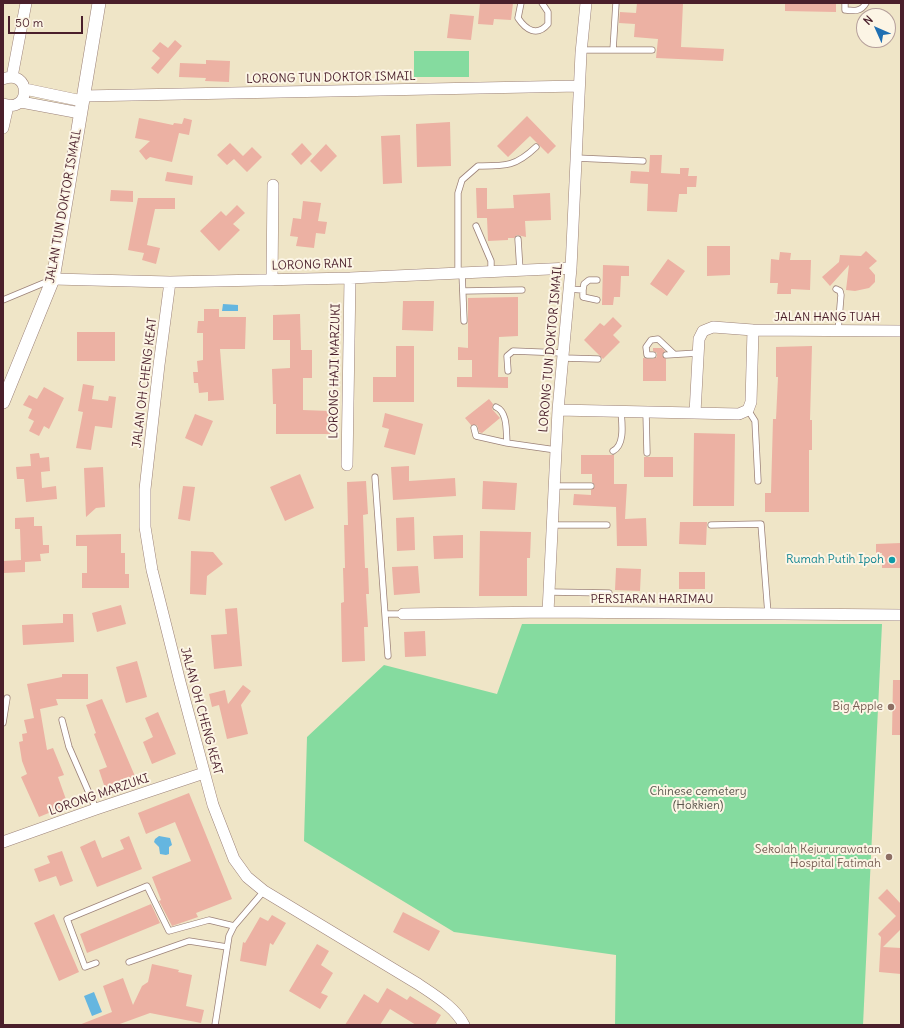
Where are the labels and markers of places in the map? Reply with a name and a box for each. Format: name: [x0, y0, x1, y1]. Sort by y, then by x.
place label: Rumah Putih Ipoh: [786, 553, 884, 567]
marker: Rumah Putih Ipoh: [887, 555, 897, 565]
place label: Big Apple: [832, 700, 883, 714]
marker: Big Apple: [886, 702, 896, 712]
place label: Sekolah Kejururawatan Hospital Fatimah: [755, 843, 881, 871]
marker: Sekolah Kejururawatan Hospital Fatimah: [884, 852, 894, 862]

